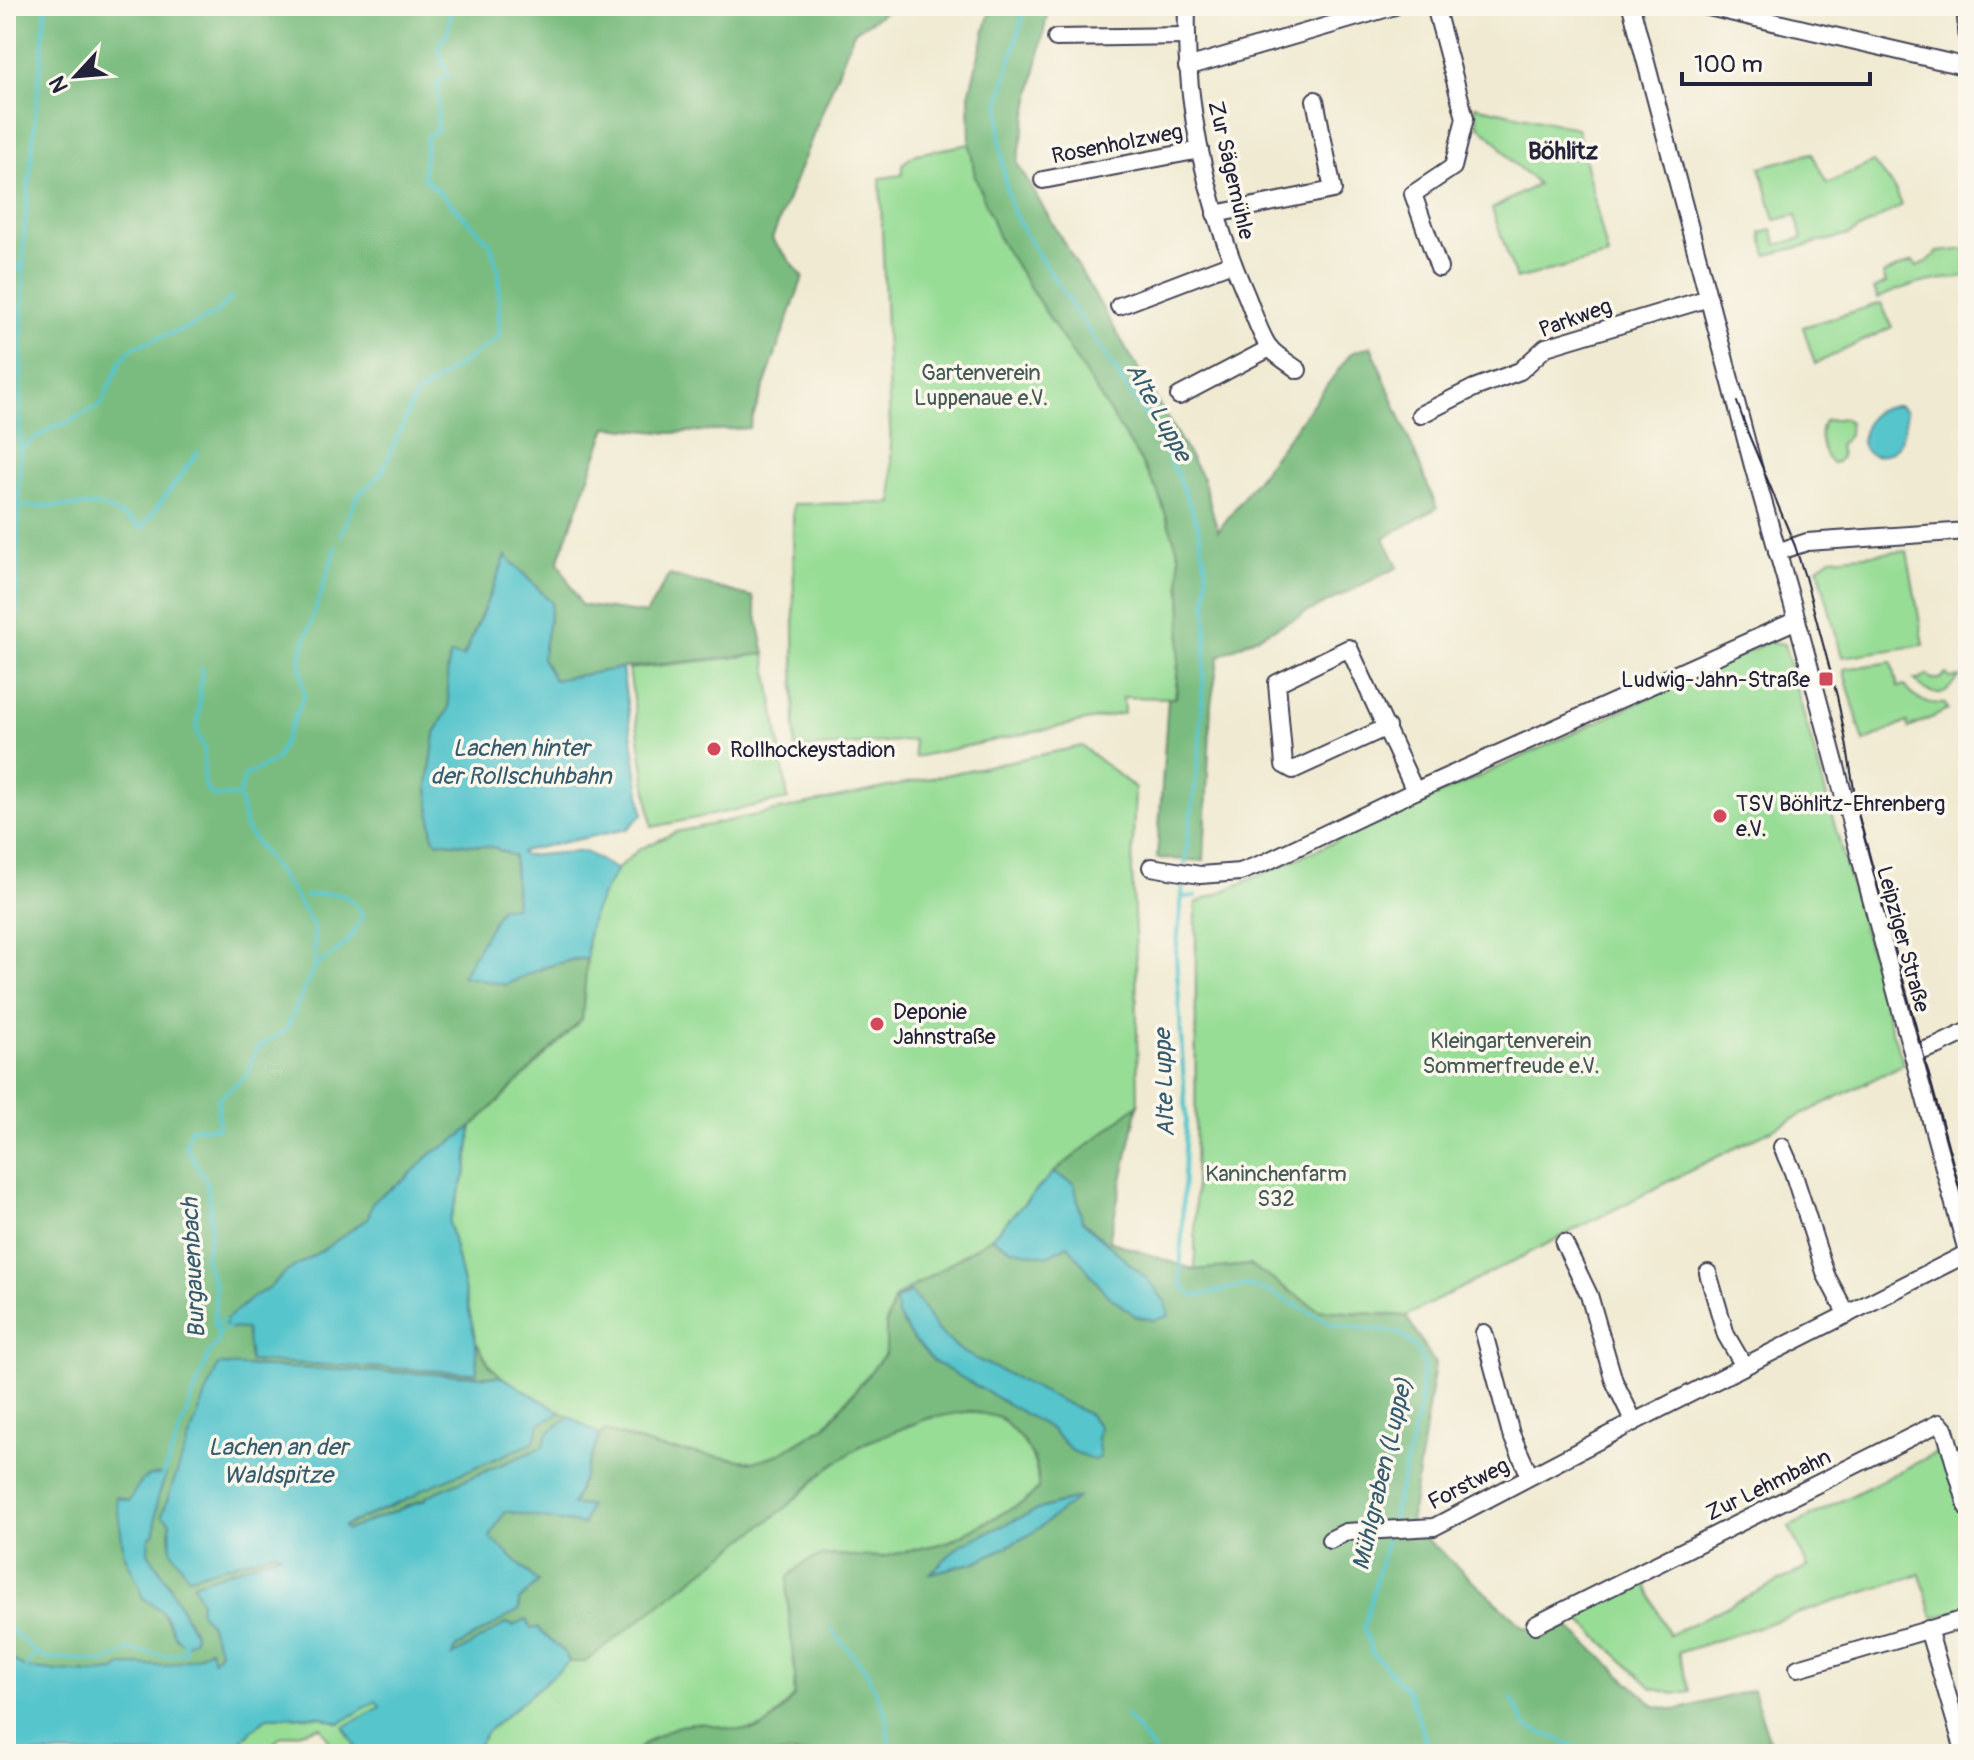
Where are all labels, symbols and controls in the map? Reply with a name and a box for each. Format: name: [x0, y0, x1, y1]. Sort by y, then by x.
north arrow: [36, 36, 116, 116]
scale bar: [1682, 36, 1870, 86]
text: 100 m: [1694, 50, 1763, 79]
text: N: [43, 71, 75, 97]
street label: Zur Sägemühle: [1202, 98, 1261, 242]
street label: Rosenholzweg: [1049, 118, 1185, 170]
district label: Böhlitz: [1528, 137, 1599, 166]
street label: Parkweg: [1535, 292, 1616, 344]
water label: Alte Luppe: [1120, 358, 1198, 468]
park label: Gartenverein Luppenaue e.V.: [914, 359, 1048, 412]
place label: Ludwig-Jahn-Straße: [1621, 666, 1810, 694]
marker: Ludwig-Jahn-Straße: [1817, 670, 1835, 688]
water label: Lachen hinter der Rollschuhbahn: [430, 734, 613, 791]
place label: Rollhockeystadion: [730, 736, 895, 764]
marker: Rollhockeystadion: [705, 740, 723, 758]
place label: TSV Böhlitz-Ehrenberg e.V.: [1736, 790, 1945, 843]
marker: TSV Böhlitz-Ehrenberg e.V.: [1711, 807, 1729, 825]
street label: Leipziger Straße: [1870, 863, 1936, 1016]
place label: Deponie Jahnstraße: [893, 998, 996, 1051]
marker: Deponie Jahnstraße: [868, 1015, 886, 1033]
water label: Alte Luppe: [1148, 1026, 1181, 1138]
park label: Kleingartenverein Sommerfreude e.V.: [1422, 1027, 1600, 1080]
park label: Kaninchenfarm S32: [1205, 1160, 1347, 1213]
water label: Burgauenbach: [175, 1195, 212, 1339]
water label: Mühlgraben (Luppe): [1346, 1375, 1419, 1573]
water label: Lachen an der Waldspitze: [208, 1433, 351, 1490]
street label: Zur Lehmbahn: [1701, 1443, 1836, 1527]
street label: Forstweg: [1423, 1452, 1514, 1516]

